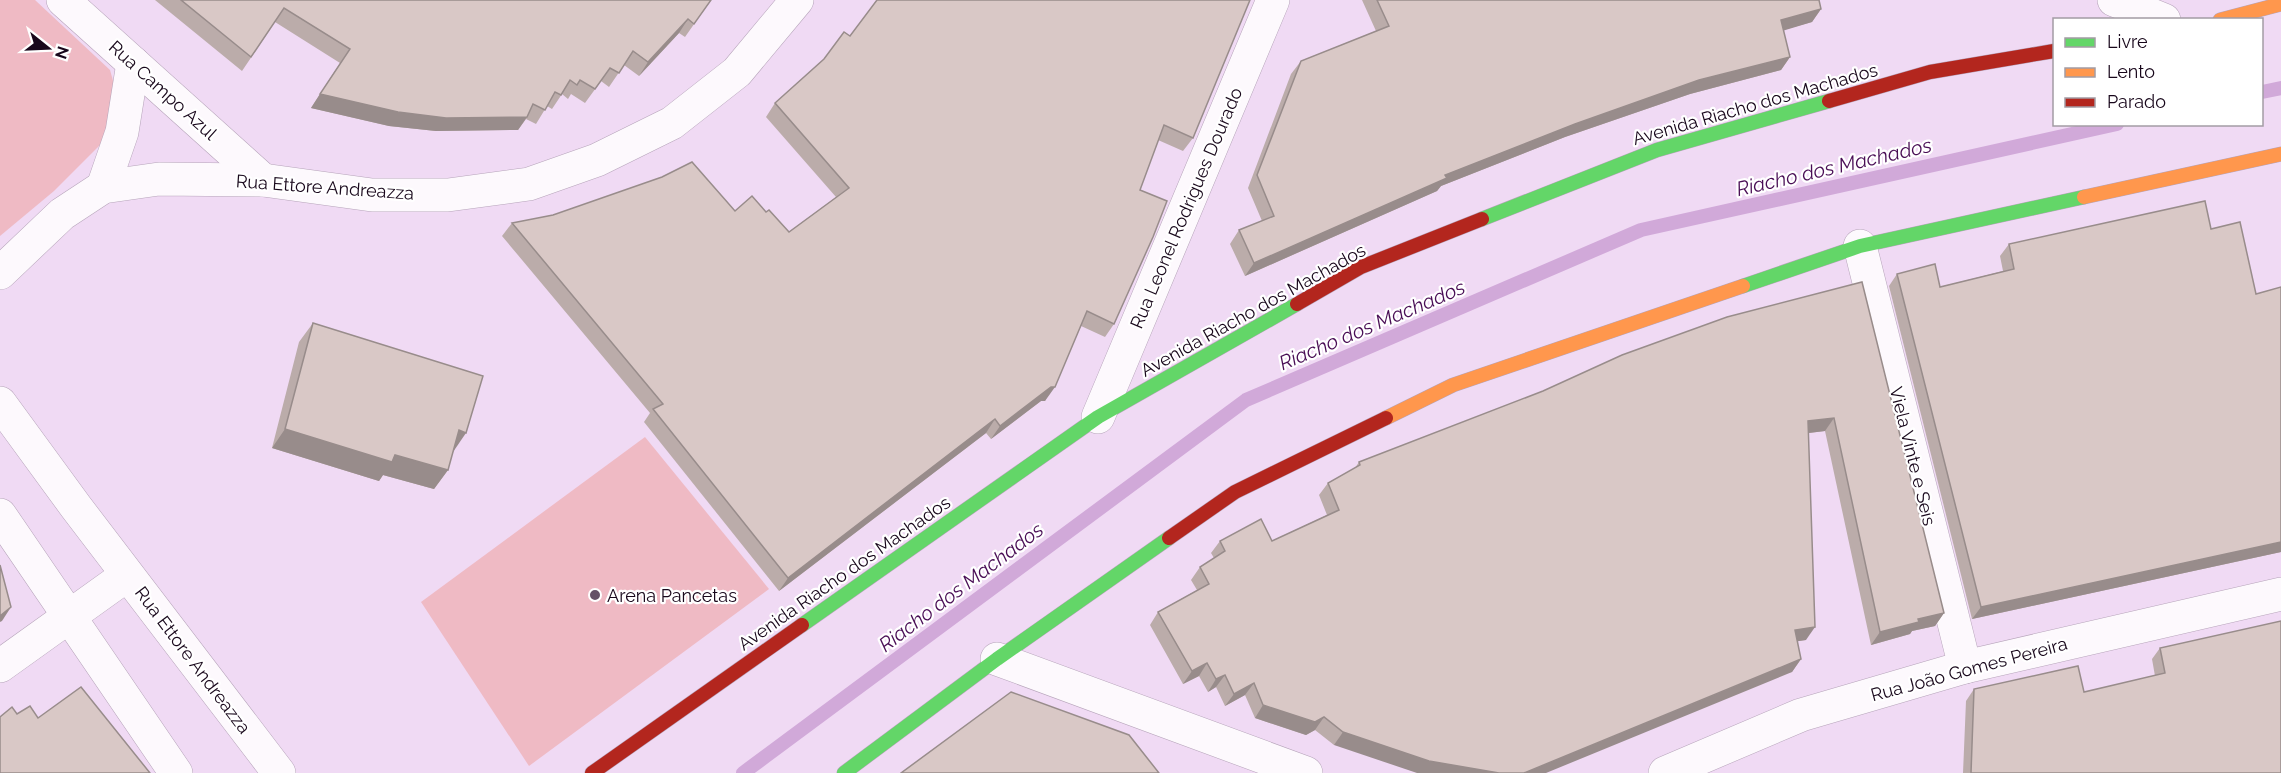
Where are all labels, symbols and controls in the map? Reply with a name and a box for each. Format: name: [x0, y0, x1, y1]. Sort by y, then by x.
north arrow: [18, 18, 78, 78]
legend: [2053, 18, 2263, 126]
text: Livre: [2107, 31, 2148, 52]
street label: Rua Campo Azul: [105, 36, 221, 144]
text: N: [51, 44, 73, 61]
street label: Avenida Riacho dos Machados: [1630, 59, 1880, 149]
text: Lento: [2107, 61, 2155, 82]
street label: Rua Leonel Rodrigues Dourado: [1126, 84, 1247, 332]
text: Parado: [2107, 91, 2166, 112]
water label: Riacho dos Machados: [1734, 133, 1935, 201]
street label: Rua Ettore Andreazza: [235, 170, 415, 204]
street label: Avenida Riacho dos Machados: [1137, 239, 1369, 381]
water label: Riacho dos Machados: [1275, 275, 1469, 375]
street label: Viela Vinte e Seis: [1886, 384, 1940, 528]
street label: Avenida Riacho dos Machados: [734, 491, 954, 654]
water label: Riacho dos Machados: [874, 517, 1048, 657]
street label: Rua Ettore Andreazza: [131, 582, 255, 738]
place label: Arena Pancetas: [607, 585, 737, 606]
marker: Arena Pancetas: [588, 588, 602, 602]
street label: Rua João Gomes Pereira: [1868, 633, 2070, 705]

